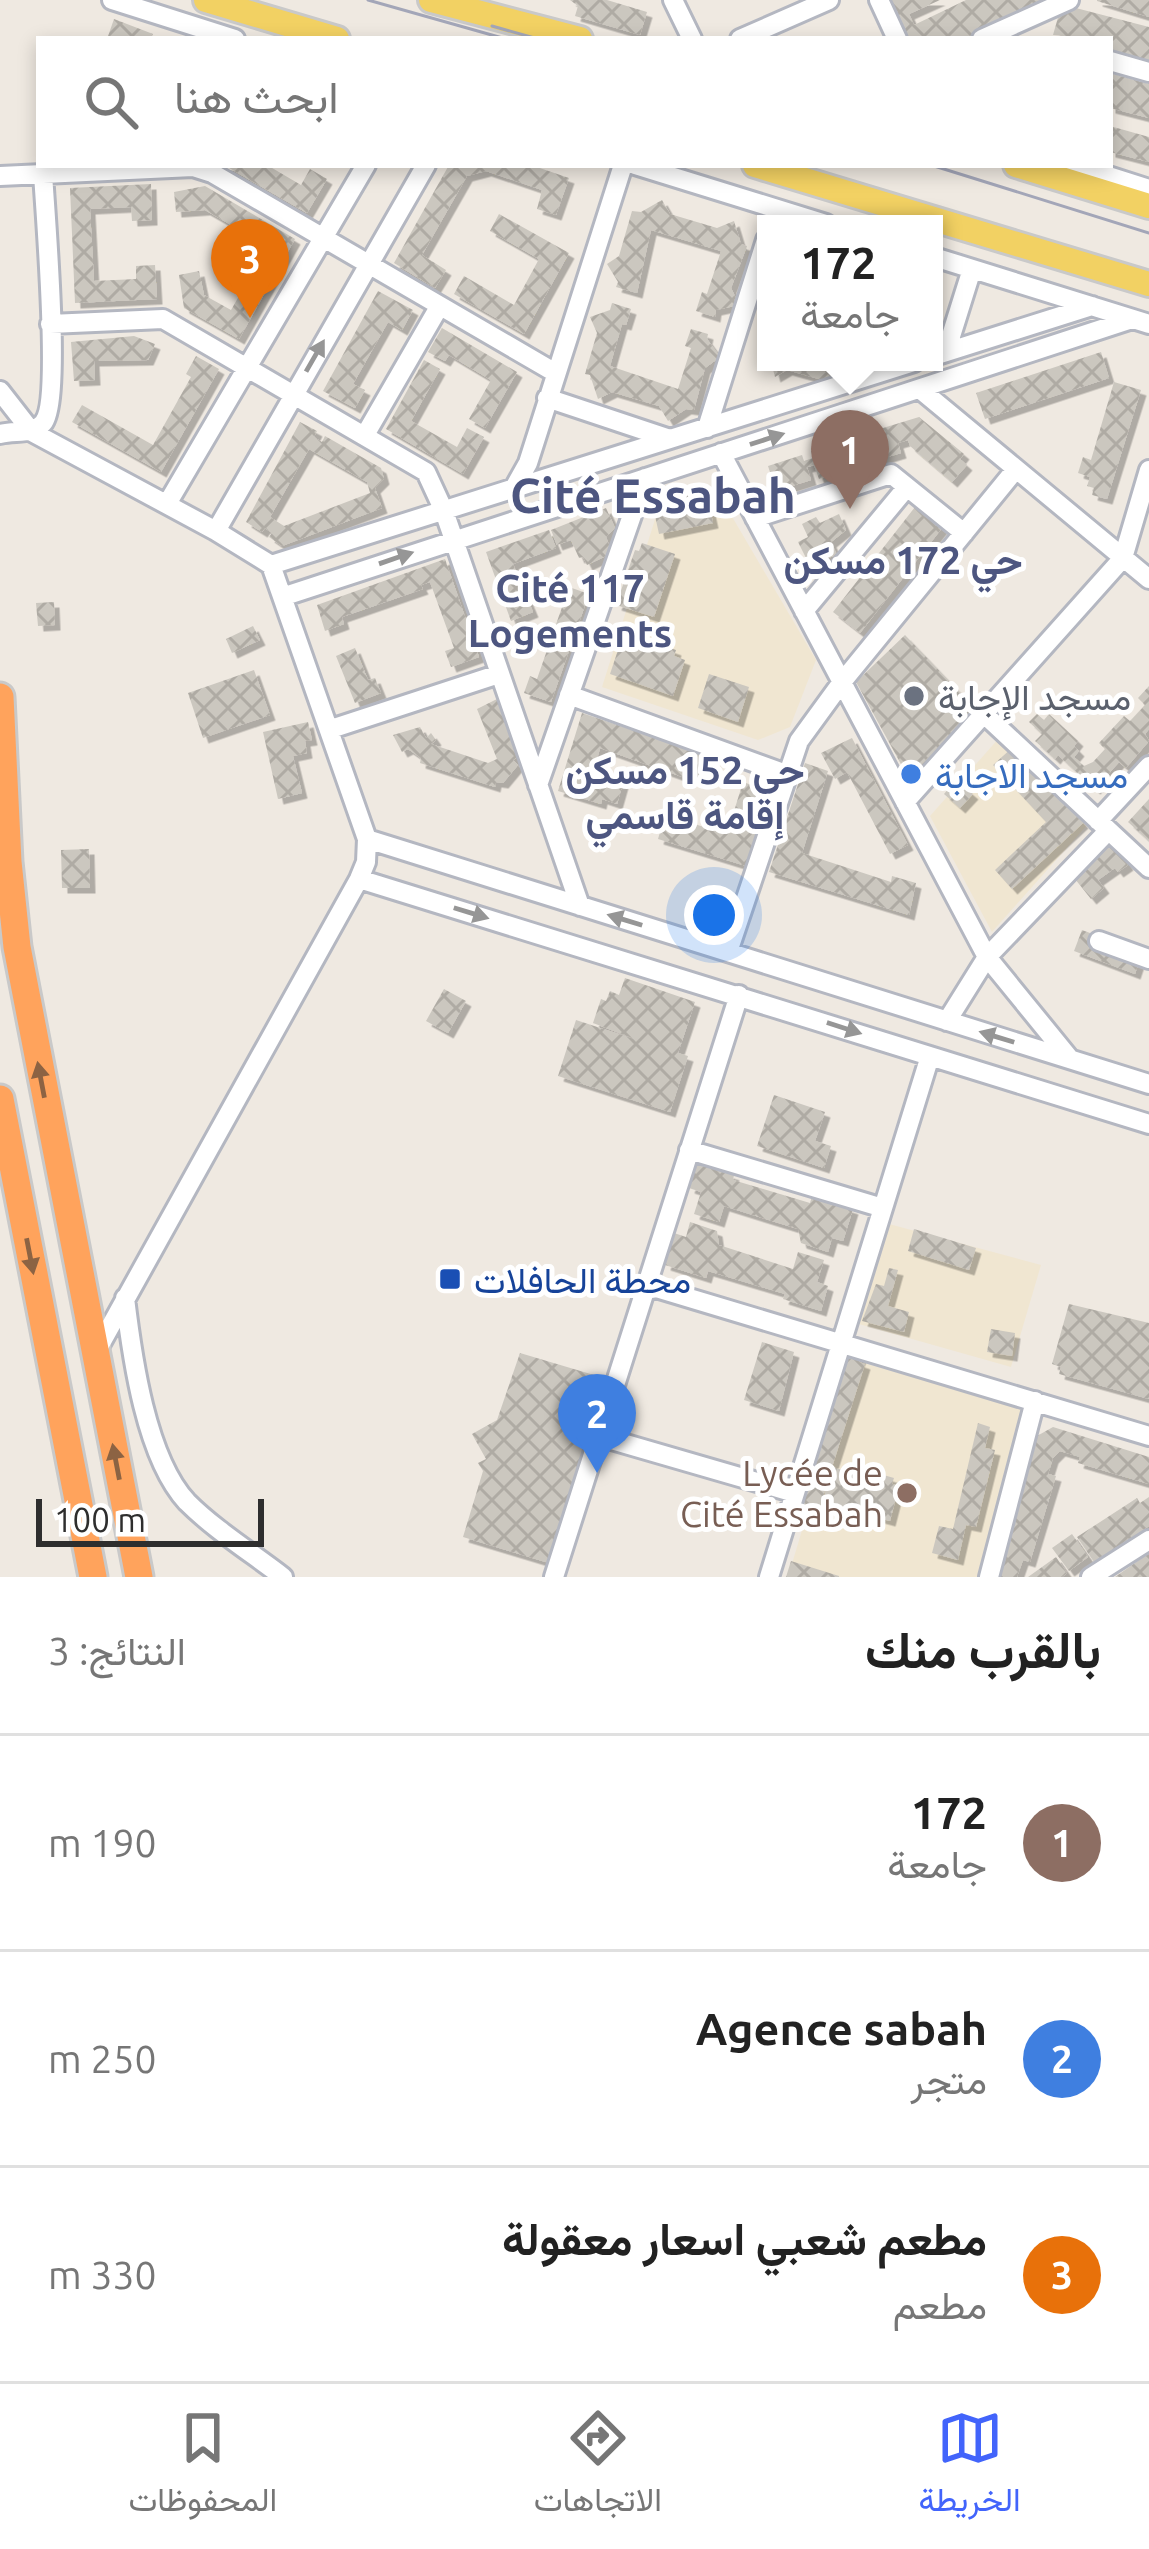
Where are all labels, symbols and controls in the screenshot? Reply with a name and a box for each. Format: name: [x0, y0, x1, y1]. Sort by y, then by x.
search box: [36, 36, 1113, 168]
icon: search: [78, 69, 144, 135]
text: ابحث هنا: [174, 71, 339, 122]
popup: [757, 215, 943, 371]
pin: 3: [211, 219, 289, 318]
text: 172: [800, 237, 876, 288]
text: جامعة: [800, 292, 900, 335]
one-way arrow: [304, 339, 325, 373]
pin: 1: [811, 410, 889, 509]
one-way arrow: [749, 429, 786, 447]
district label: Cité Essabah: [510, 468, 796, 522]
district label: حي 172 مسكن: [783, 538, 1023, 593]
one-way arrow: [378, 548, 414, 567]
district label: Cité 117 Logements: [468, 566, 672, 654]
place label: مسجد الإجابة: [938, 676, 1131, 721]
marker: مسجد الإجابة: [901, 683, 927, 709]
district label: حي 152 مسكن إقامة قاسمي: [565, 748, 805, 848]
place label: مسجد الاجابة: [935, 754, 1128, 796]
marker: مسجد الاجابة: [898, 761, 924, 787]
your location: [684, 885, 744, 945]
one-way arrow: [453, 905, 490, 923]
one-way arrow: [606, 910, 643, 929]
one-way arrow: [826, 1020, 863, 1039]
one-way arrow: [978, 1026, 1015, 1045]
one-way arrow: [31, 1060, 50, 1098]
one-way arrow: [21, 1237, 40, 1275]
place label: محطة الحافلات: [474, 1259, 691, 1300]
marker: محطة الحافلات: [437, 1266, 463, 1292]
pin: 2: [558, 1374, 636, 1473]
one-way arrow: [106, 1443, 125, 1481]
place label: Lycée de Cité Essabah: [680, 1452, 883, 1534]
marker: Lycée de Cité Essabah: [894, 1480, 920, 1506]
scale bar: [36, 1493, 264, 1546]
text: 100 m: [54, 1501, 146, 1538]
text: بالقرب منك: [865, 1620, 1101, 1678]
text: النتائج: 3: [48, 1629, 186, 1672]
text: 172: [911, 1787, 987, 1838]
text: 190 m: [48, 1821, 157, 1864]
text: 1: [1051, 1821, 1073, 1864]
text: جامعة: [887, 1842, 987, 1885]
text: Agence sabah: [696, 2003, 987, 2054]
text: 250 m: [48, 2037, 157, 2080]
text: 2: [1051, 2037, 1073, 2080]
text: متجر: [911, 2058, 987, 2101]
text: مطعم شعبي اسعار معقولة: [502, 2213, 987, 2264]
text: 330 m: [48, 2253, 157, 2296]
text: 3: [1051, 2253, 1073, 2296]
text: مطعم: [893, 2283, 987, 2326]
tab: المحفوظات: [128, 2405, 277, 2529]
tab: الاتجاهات: [534, 2405, 662, 2529]
tab: الخريطة: [919, 2405, 1021, 2529]

